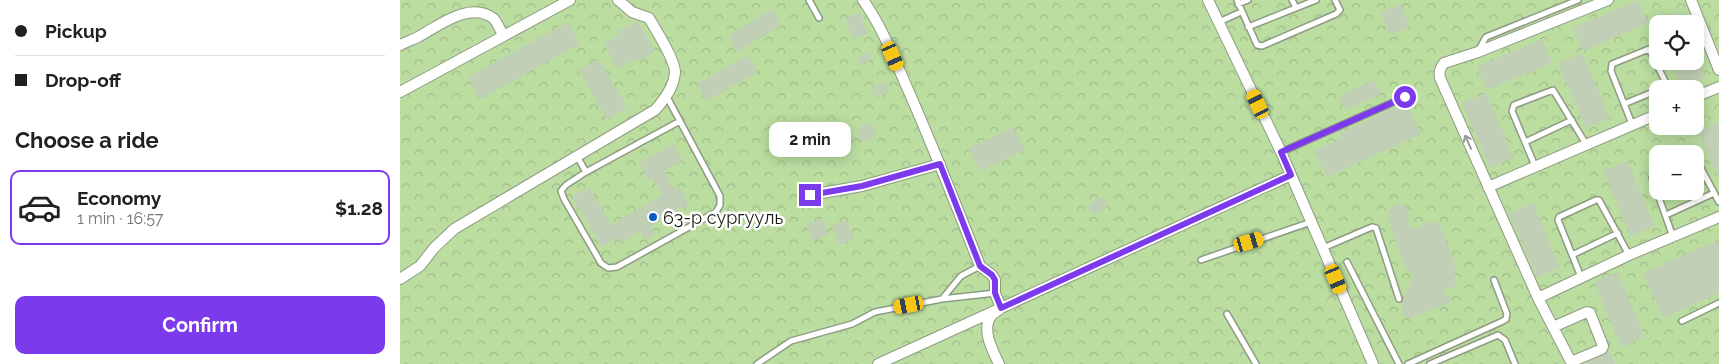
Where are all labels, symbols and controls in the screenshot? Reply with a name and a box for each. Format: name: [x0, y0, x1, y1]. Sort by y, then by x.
map controls: [1649, 15, 1704, 200]
button: locate: [1649, 15, 1704, 70]
text: Pickup: [45, 20, 107, 42]
car: [880, 39, 905, 73]
text: Drop-off: [45, 69, 121, 91]
button: +: [1649, 80, 1704, 135]
route start: [1394, 86, 1416, 108]
car: [1244, 87, 1271, 121]
callout: 2 min: [769, 122, 851, 158]
text: Choose a ride: [15, 127, 159, 153]
text: 2 min: [789, 130, 831, 149]
one-way arrow: [1463, 135, 1473, 150]
button: −: [1649, 145, 1704, 200]
route end: [799, 184, 821, 206]
icon: car: [17, 185, 62, 230]
text: Economy: [77, 187, 161, 209]
text: $1.28: [335, 197, 383, 219]
place label: 63-р сургууль: [663, 207, 783, 228]
text: 1 min · 16:57: [77, 209, 163, 228]
marker: 63-р сургууль: [647, 211, 659, 223]
car: [1232, 231, 1265, 253]
car: [1323, 262, 1348, 296]
car: [892, 295, 925, 315]
button: Confirm: [15, 296, 385, 354]

